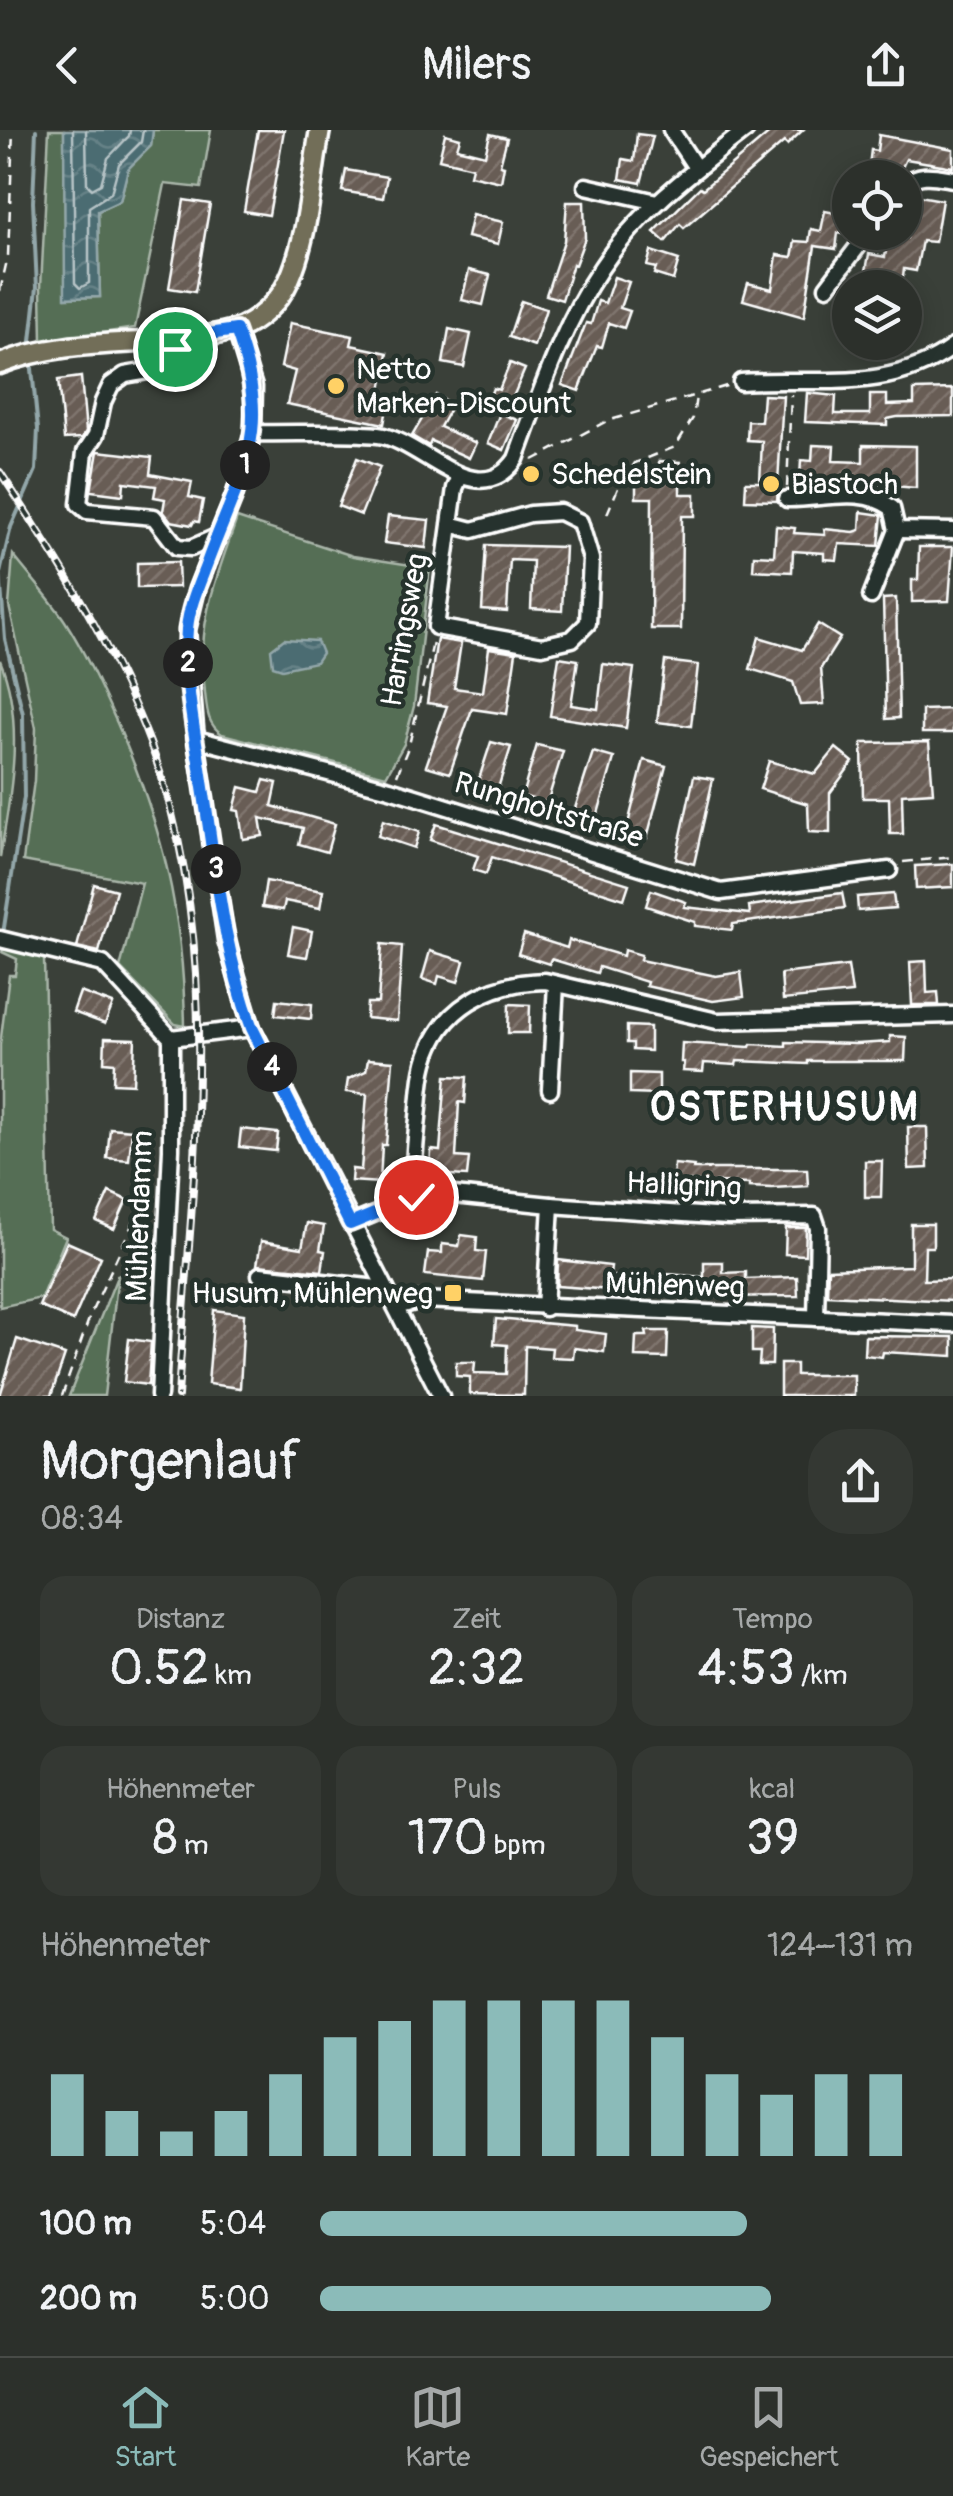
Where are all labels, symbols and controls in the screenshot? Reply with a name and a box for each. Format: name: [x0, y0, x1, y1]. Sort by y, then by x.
text: Milers: [422, 37, 531, 93]
icon: back: [40, 38, 95, 93]
icon: share: [858, 38, 913, 93]
map controls: [832, 160, 922, 360]
button: locate: [832, 160, 922, 250]
button: layers: [832, 270, 922, 360]
pin: [133, 307, 218, 392]
icon: arrive: [148, 322, 203, 377]
place label: Netto Marken-Discount: [356, 351, 572, 422]
marker: Netto Marken-Discount: [325, 375, 347, 397]
pin: 1: [220, 440, 270, 490]
text: 1: [240, 447, 250, 482]
place label: Schedelstein: [551, 456, 712, 493]
marker: Schedelstein: [520, 463, 542, 485]
place label: Biastoch: [791, 466, 898, 503]
marker: Biastoch: [760, 473, 782, 495]
street label: Harringsweg: [373, 551, 436, 710]
pin: 2: [163, 638, 213, 688]
text: 2: [180, 645, 196, 680]
street label: Rungholtstraße: [450, 764, 648, 857]
pin: 3: [191, 844, 241, 894]
text: 3: [208, 851, 224, 886]
pin: 4: [247, 1042, 297, 1092]
text: 4: [264, 1049, 280, 1084]
district label: OSTERHUSUM: [650, 1083, 920, 1132]
street label: Mühlendamm: [118, 1130, 161, 1302]
pin: [374, 1155, 459, 1240]
street label: Halligring: [625, 1164, 743, 1207]
icon: check: [389, 1170, 444, 1225]
street label: Mühlenweg: [605, 1265, 745, 1306]
place label: Husum, Mühlenweg: [192, 1275, 433, 1312]
marker: Husum, Mühlenweg: [442, 1282, 464, 1304]
text: Morgenlauf: [40, 1427, 301, 1496]
button: share: [808, 1429, 913, 1534]
text: 08:34: [40, 1499, 123, 1539]
text: Distanz: [136, 1602, 225, 1637]
text: Zeit: [452, 1602, 501, 1637]
text: Tempo: [732, 1602, 813, 1637]
text: 0.52: [109, 1637, 209, 1700]
text: 2:32: [428, 1637, 525, 1700]
text: 4:53: [697, 1637, 795, 1700]
text: km: [209, 1658, 252, 1693]
text: /km: [795, 1658, 848, 1693]
text: Höhenmeter: [106, 1772, 255, 1807]
text: Puls: [452, 1772, 501, 1807]
text: kcal: [750, 1772, 795, 1807]
text: 8: [152, 1807, 178, 1870]
text: 170: [407, 1807, 488, 1870]
text: 39: [746, 1807, 799, 1870]
text: m: [178, 1828, 209, 1863]
text: bpm: [488, 1828, 546, 1863]
text: Höhenmeter: [40, 1926, 210, 1966]
text: 124–131 m: [767, 1926, 913, 1966]
text: 100 m: [40, 2204, 132, 2244]
text: 5:04: [200, 2204, 266, 2244]
text: 200 m: [40, 2279, 137, 2319]
text: 5:00: [200, 2279, 270, 2319]
tab: Start: [114, 2380, 176, 2475]
tab: Karte: [405, 2380, 470, 2475]
tab: Gespeichert: [699, 2380, 839, 2475]

